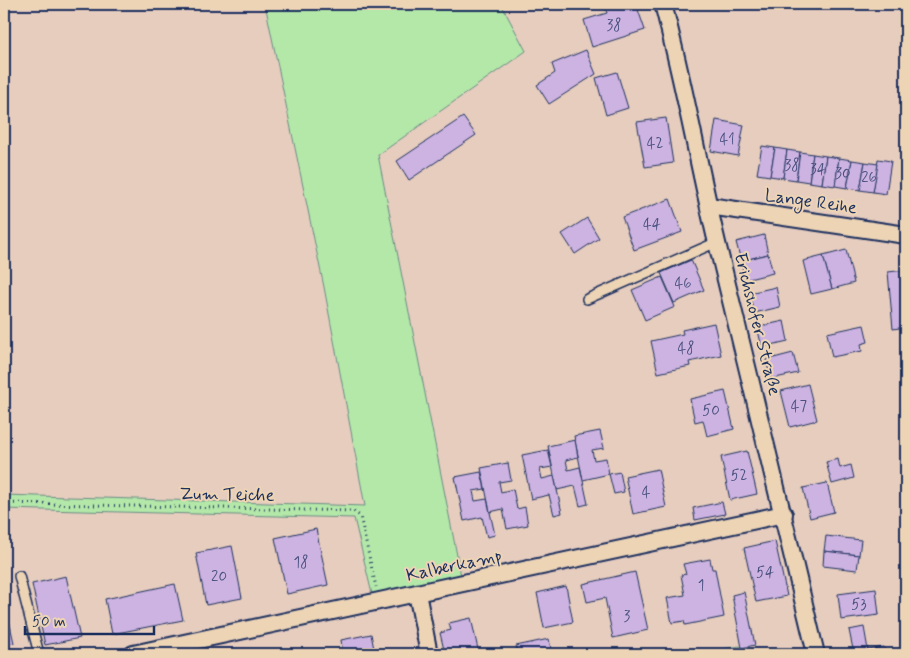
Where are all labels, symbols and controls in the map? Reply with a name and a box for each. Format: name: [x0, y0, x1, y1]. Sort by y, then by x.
house number: 38: [606, 16, 622, 36]
house number: 41: [719, 130, 735, 150]
house number: 42: [647, 134, 663, 154]
house number: 38: [784, 156, 800, 176]
house number: 34: [810, 160, 826, 180]
house number: 30: [835, 164, 851, 184]
house number: 26: [861, 168, 877, 188]
street label: Lange Reihe: [763, 184, 859, 221]
house number: 44: [643, 215, 661, 235]
street label: Erichshofer Straße: [728, 250, 786, 398]
house number: 46: [674, 274, 692, 294]
house number: 48: [678, 339, 694, 359]
house number: 47: [791, 397, 808, 417]
house number: 50: [702, 401, 720, 421]
house number: 52: [731, 466, 748, 486]
street label: Zum Teiche: [179, 482, 275, 508]
house number: 4: [642, 483, 651, 503]
street label: Kalberkamp: [404, 544, 504, 588]
house number: 18: [294, 553, 308, 573]
house number: 54: [756, 563, 774, 583]
house number: 20: [211, 567, 227, 587]
house number: 1: [698, 576, 704, 596]
house number: 53: [851, 595, 867, 615]
scale bar: [25, 603, 154, 635]
house number: 3: [624, 607, 631, 627]
text: 50 m: [32, 612, 66, 632]

